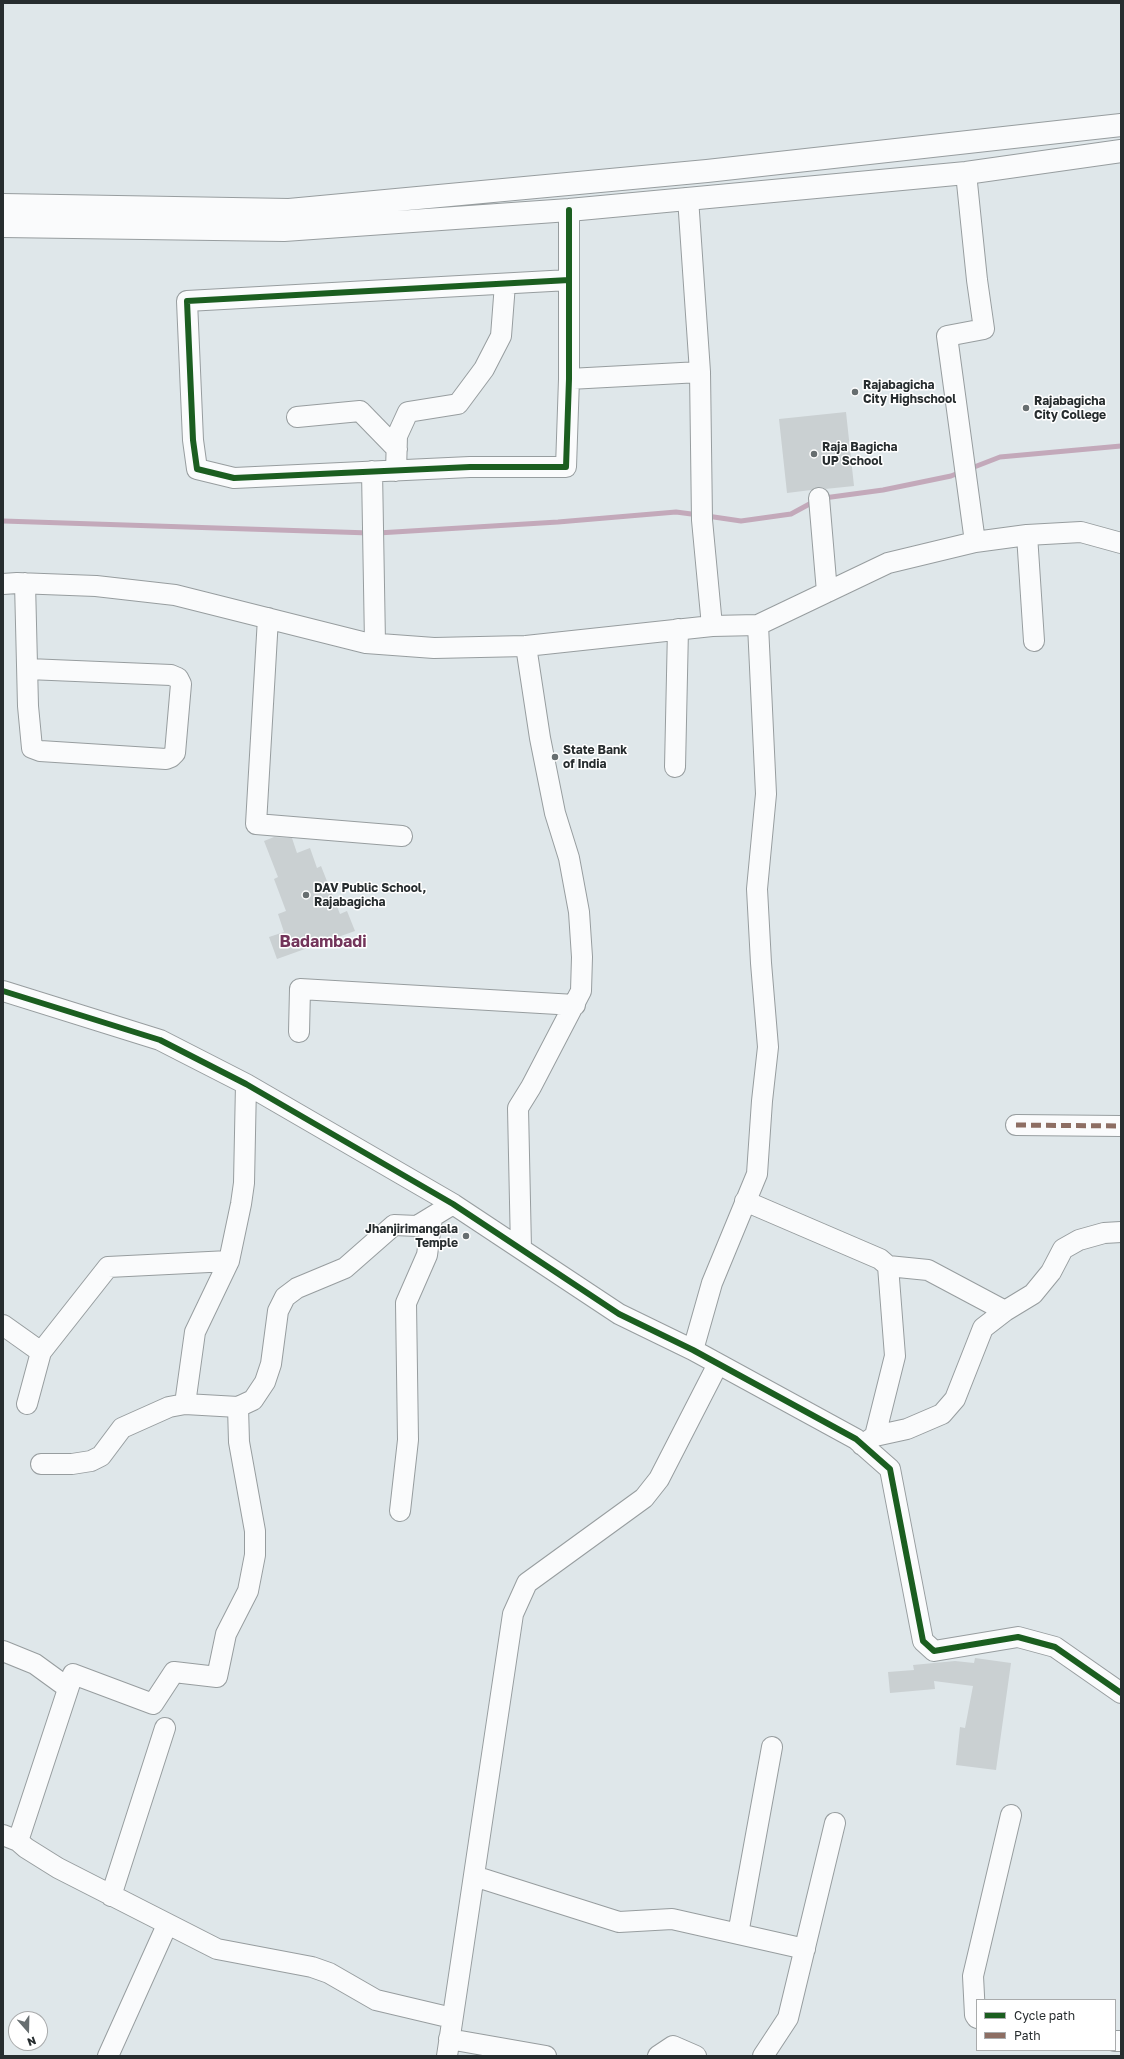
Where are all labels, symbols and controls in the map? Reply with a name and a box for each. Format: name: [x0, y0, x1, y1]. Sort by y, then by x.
place label: Rajabagicha City Highschool: [863, 378, 956, 406]
marker: Rajabagicha City Highschool: [850, 387, 860, 397]
place label: Rajabagicha City College: [1034, 394, 1106, 422]
marker: Rajabagicha City College: [1021, 403, 1031, 413]
place label: Raja Bagicha UP School: [822, 440, 898, 468]
marker: Raja Bagicha UP School: [809, 449, 819, 459]
place label: State Bank of India: [563, 743, 627, 771]
marker: State Bank of India: [550, 752, 560, 762]
place label: DAV Public School, Rajabagicha: [314, 881, 426, 909]
marker: DAV Public School, Rajabagicha: [301, 890, 311, 900]
district label: Badambadi: [279, 932, 367, 952]
place label: Jhanjirimangala Temple: [365, 1222, 458, 1250]
marker: Jhanjirimangala Temple: [461, 1231, 471, 1241]
legend: [976, 1999, 1116, 2051]
text: Cycle path: [1014, 2008, 1075, 2023]
north arrow: [8, 2011, 48, 2051]
text: Path: [1014, 2028, 1041, 2043]
text: N: [26, 2034, 38, 2049]

